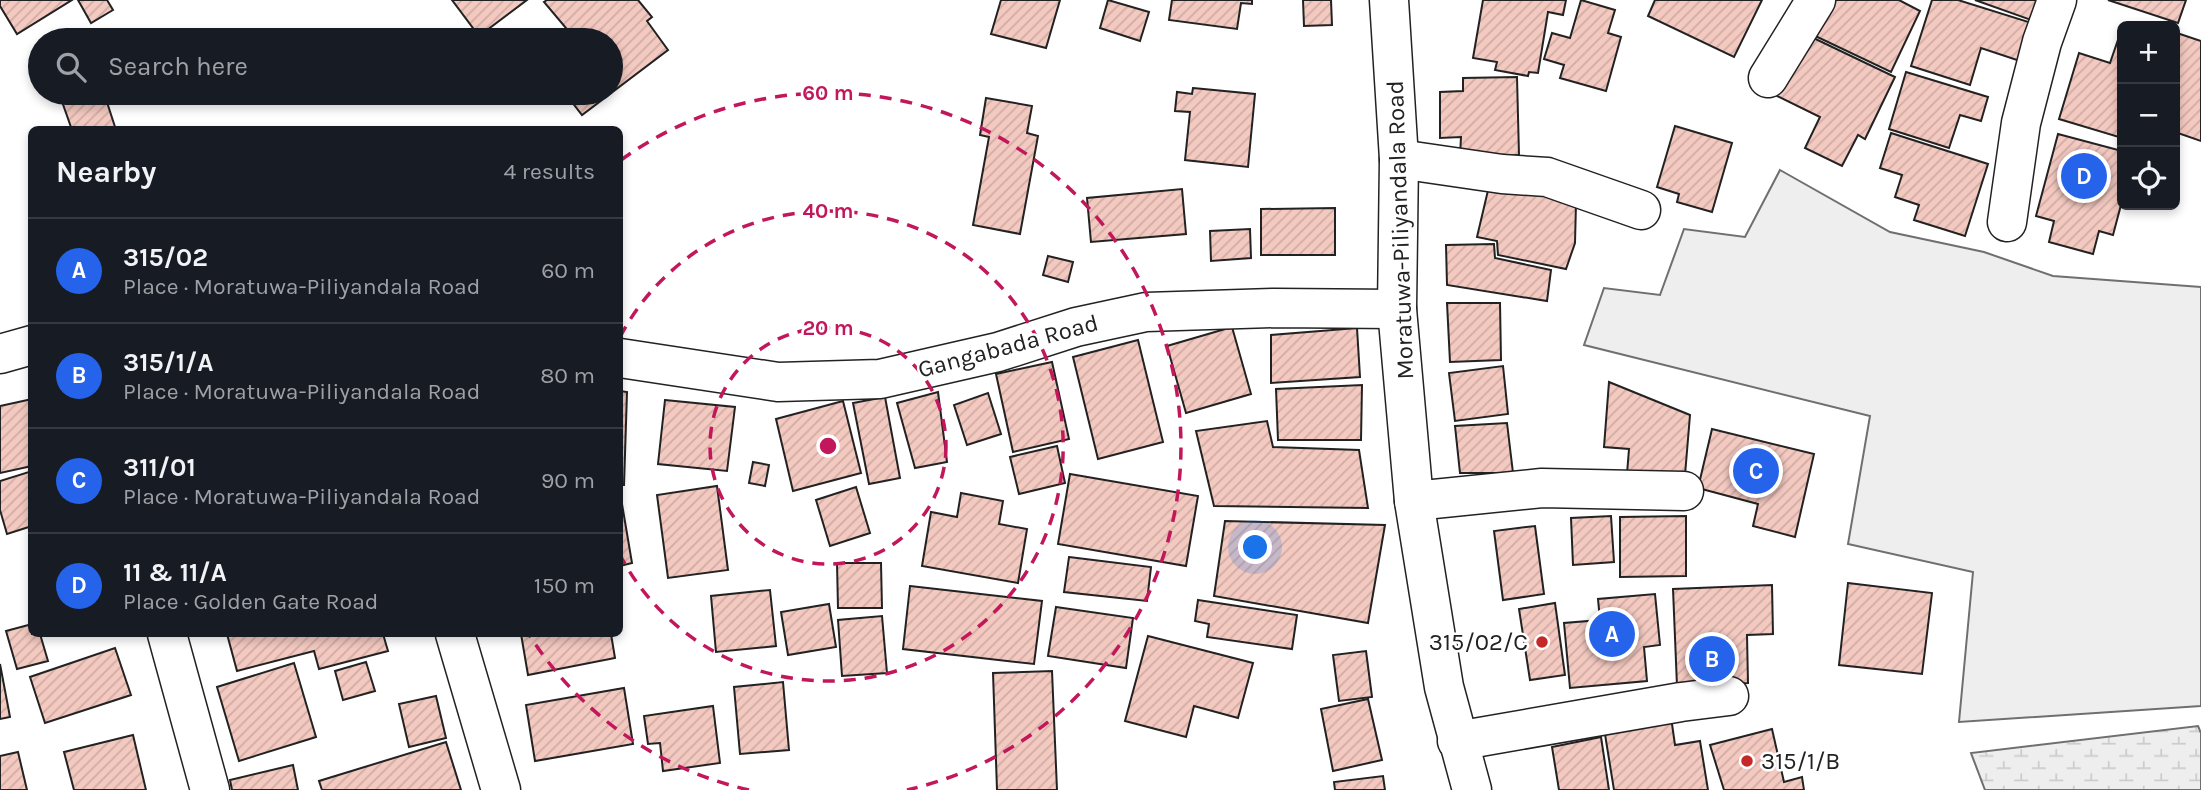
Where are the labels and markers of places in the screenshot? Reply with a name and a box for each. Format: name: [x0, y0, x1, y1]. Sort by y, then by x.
pin: D: [2061, 150, 2107, 202]
centre of rings: [816, 434, 840, 458]
pin: C: [1733, 445, 1779, 497]
pin: A: [1589, 608, 1635, 660]
place label: 315/02/C: [1429, 628, 1528, 656]
pin: B: [1689, 633, 1735, 685]
marker: 315/02/C: [1534, 634, 1550, 650]
place label: 315/1/B: [1761, 747, 1840, 775]
marker: 315/1/B: [1739, 753, 1755, 769]

